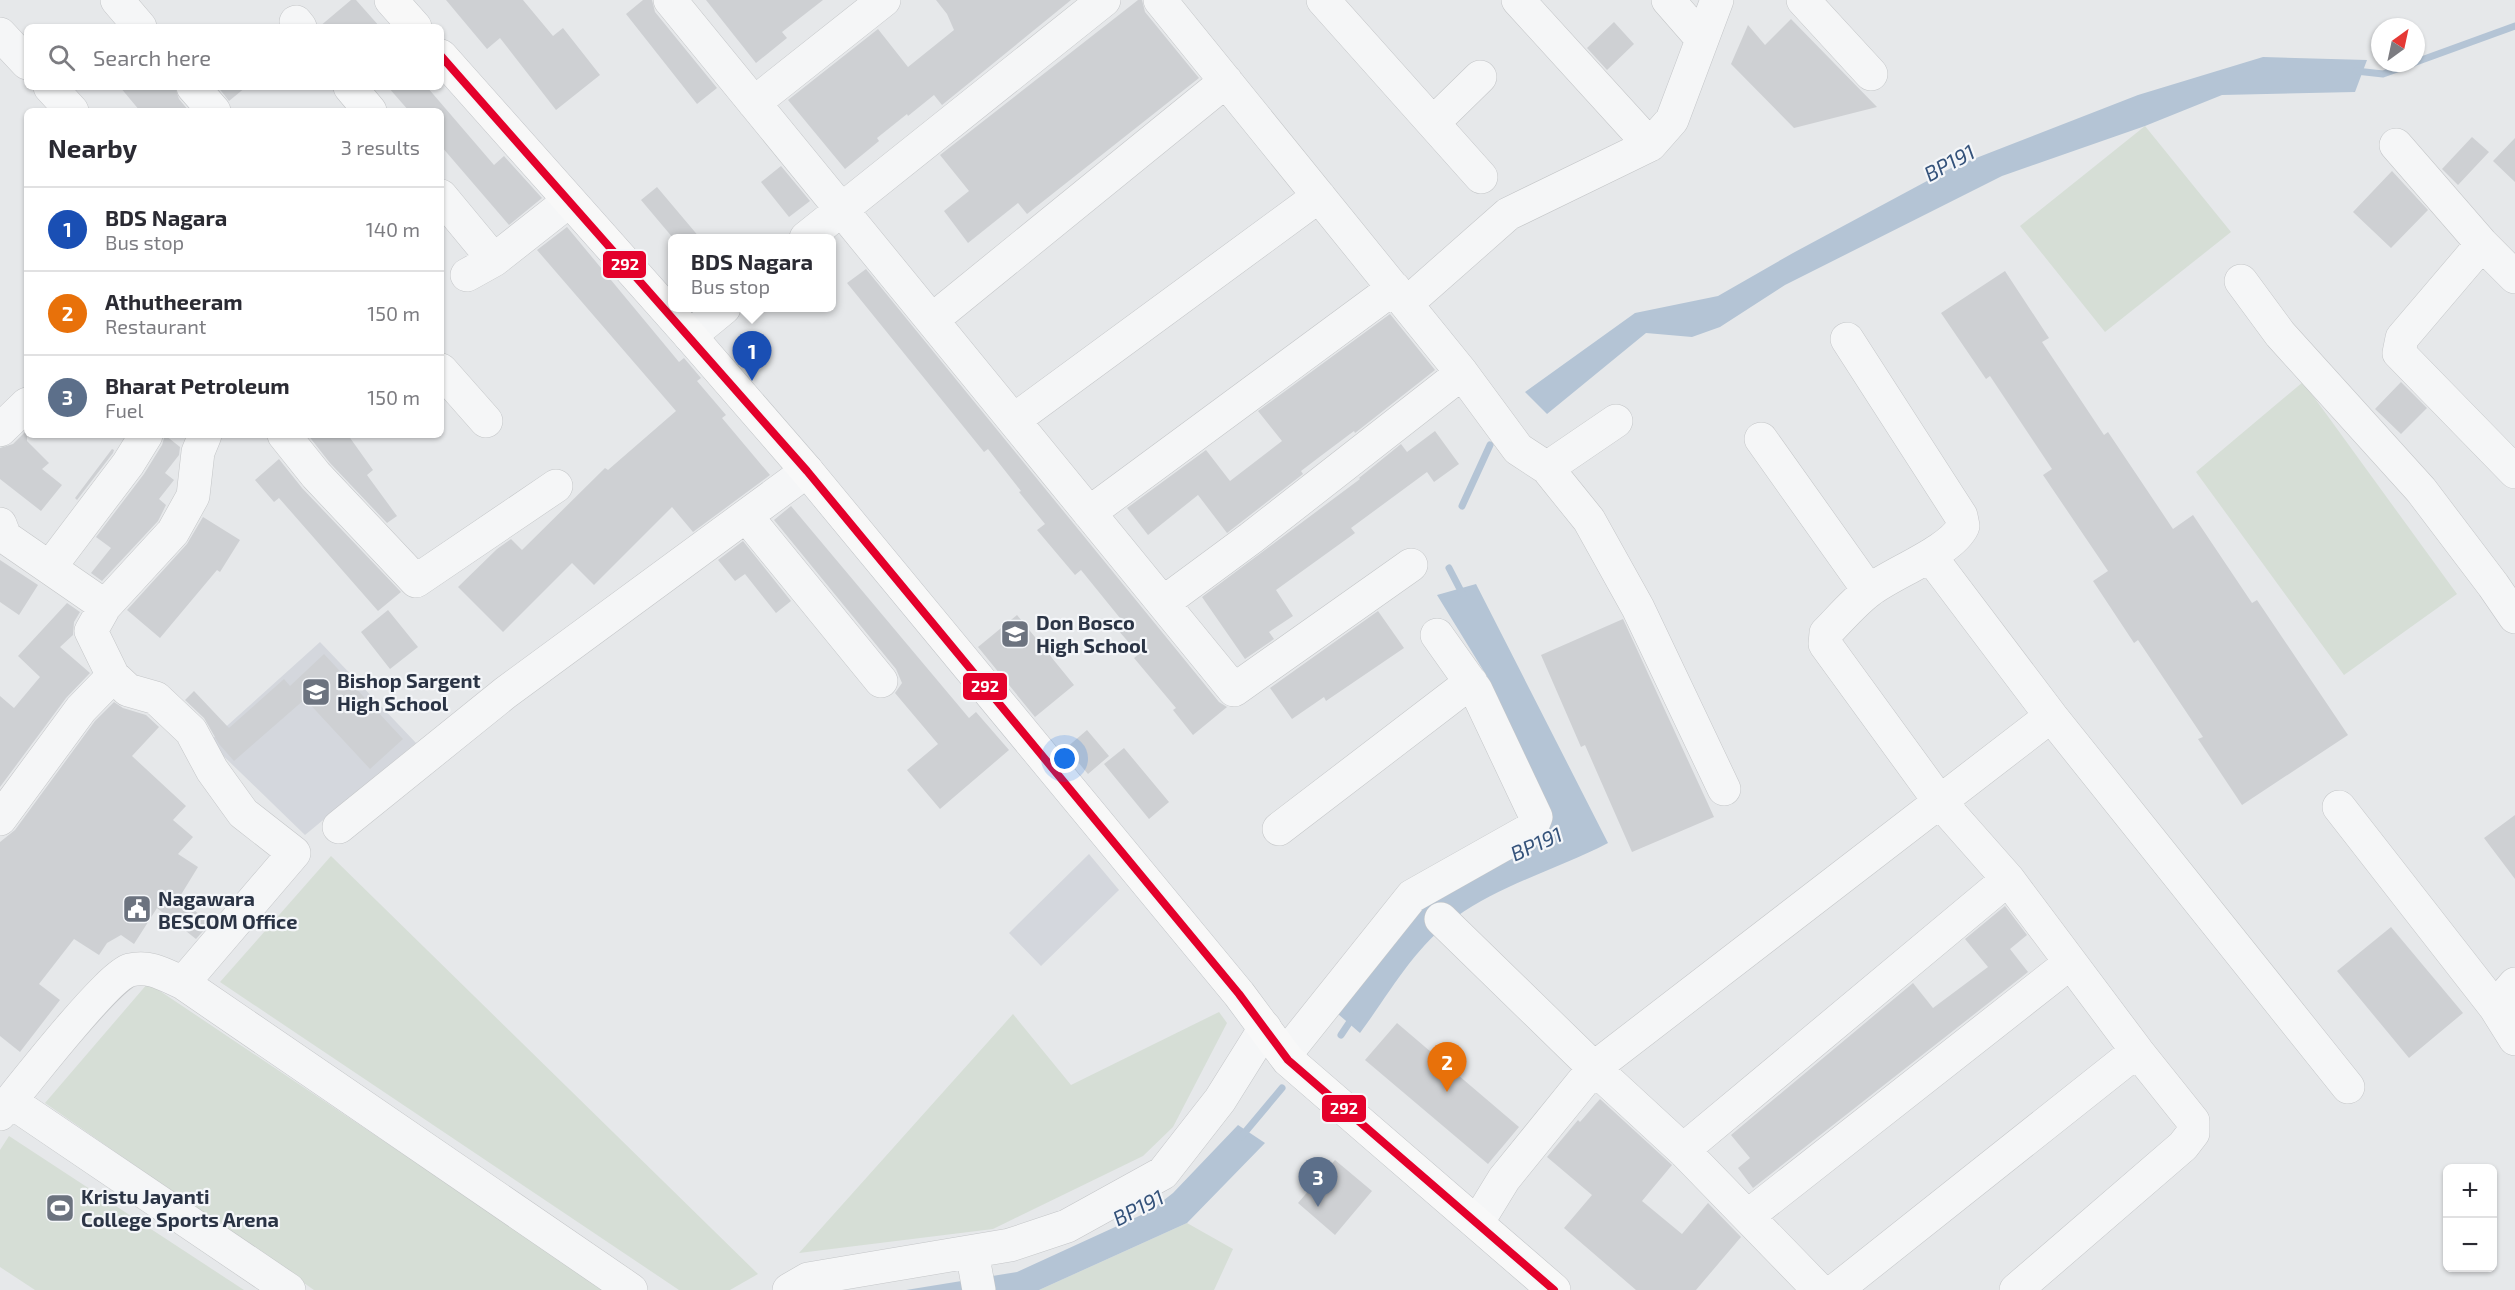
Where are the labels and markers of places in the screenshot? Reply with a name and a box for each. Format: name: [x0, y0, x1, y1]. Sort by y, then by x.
pin: 1: [732, 332, 771, 381]
place label: Don Bosco High School: [1036, 610, 1148, 657]
school or university icon: Don Bosco High School: [999, 618, 1031, 650]
place label: Bishop Sargent High School: [337, 668, 481, 715]
school or university icon: Bishop Sargent High School: [300, 676, 332, 708]
place label: Nagawara BESCOM Office: [158, 886, 297, 933]
public building icon: Nagawara BESCOM Office: [121, 893, 153, 925]
pin: 2: [1428, 1042, 1466, 1092]
pin: 3: [1298, 1158, 1338, 1207]
place label: Kristu Jayanti College Sports Arena: [81, 1184, 279, 1231]
sports icon: Kristu Jayanti College Sports Arena: [44, 1192, 76, 1224]

